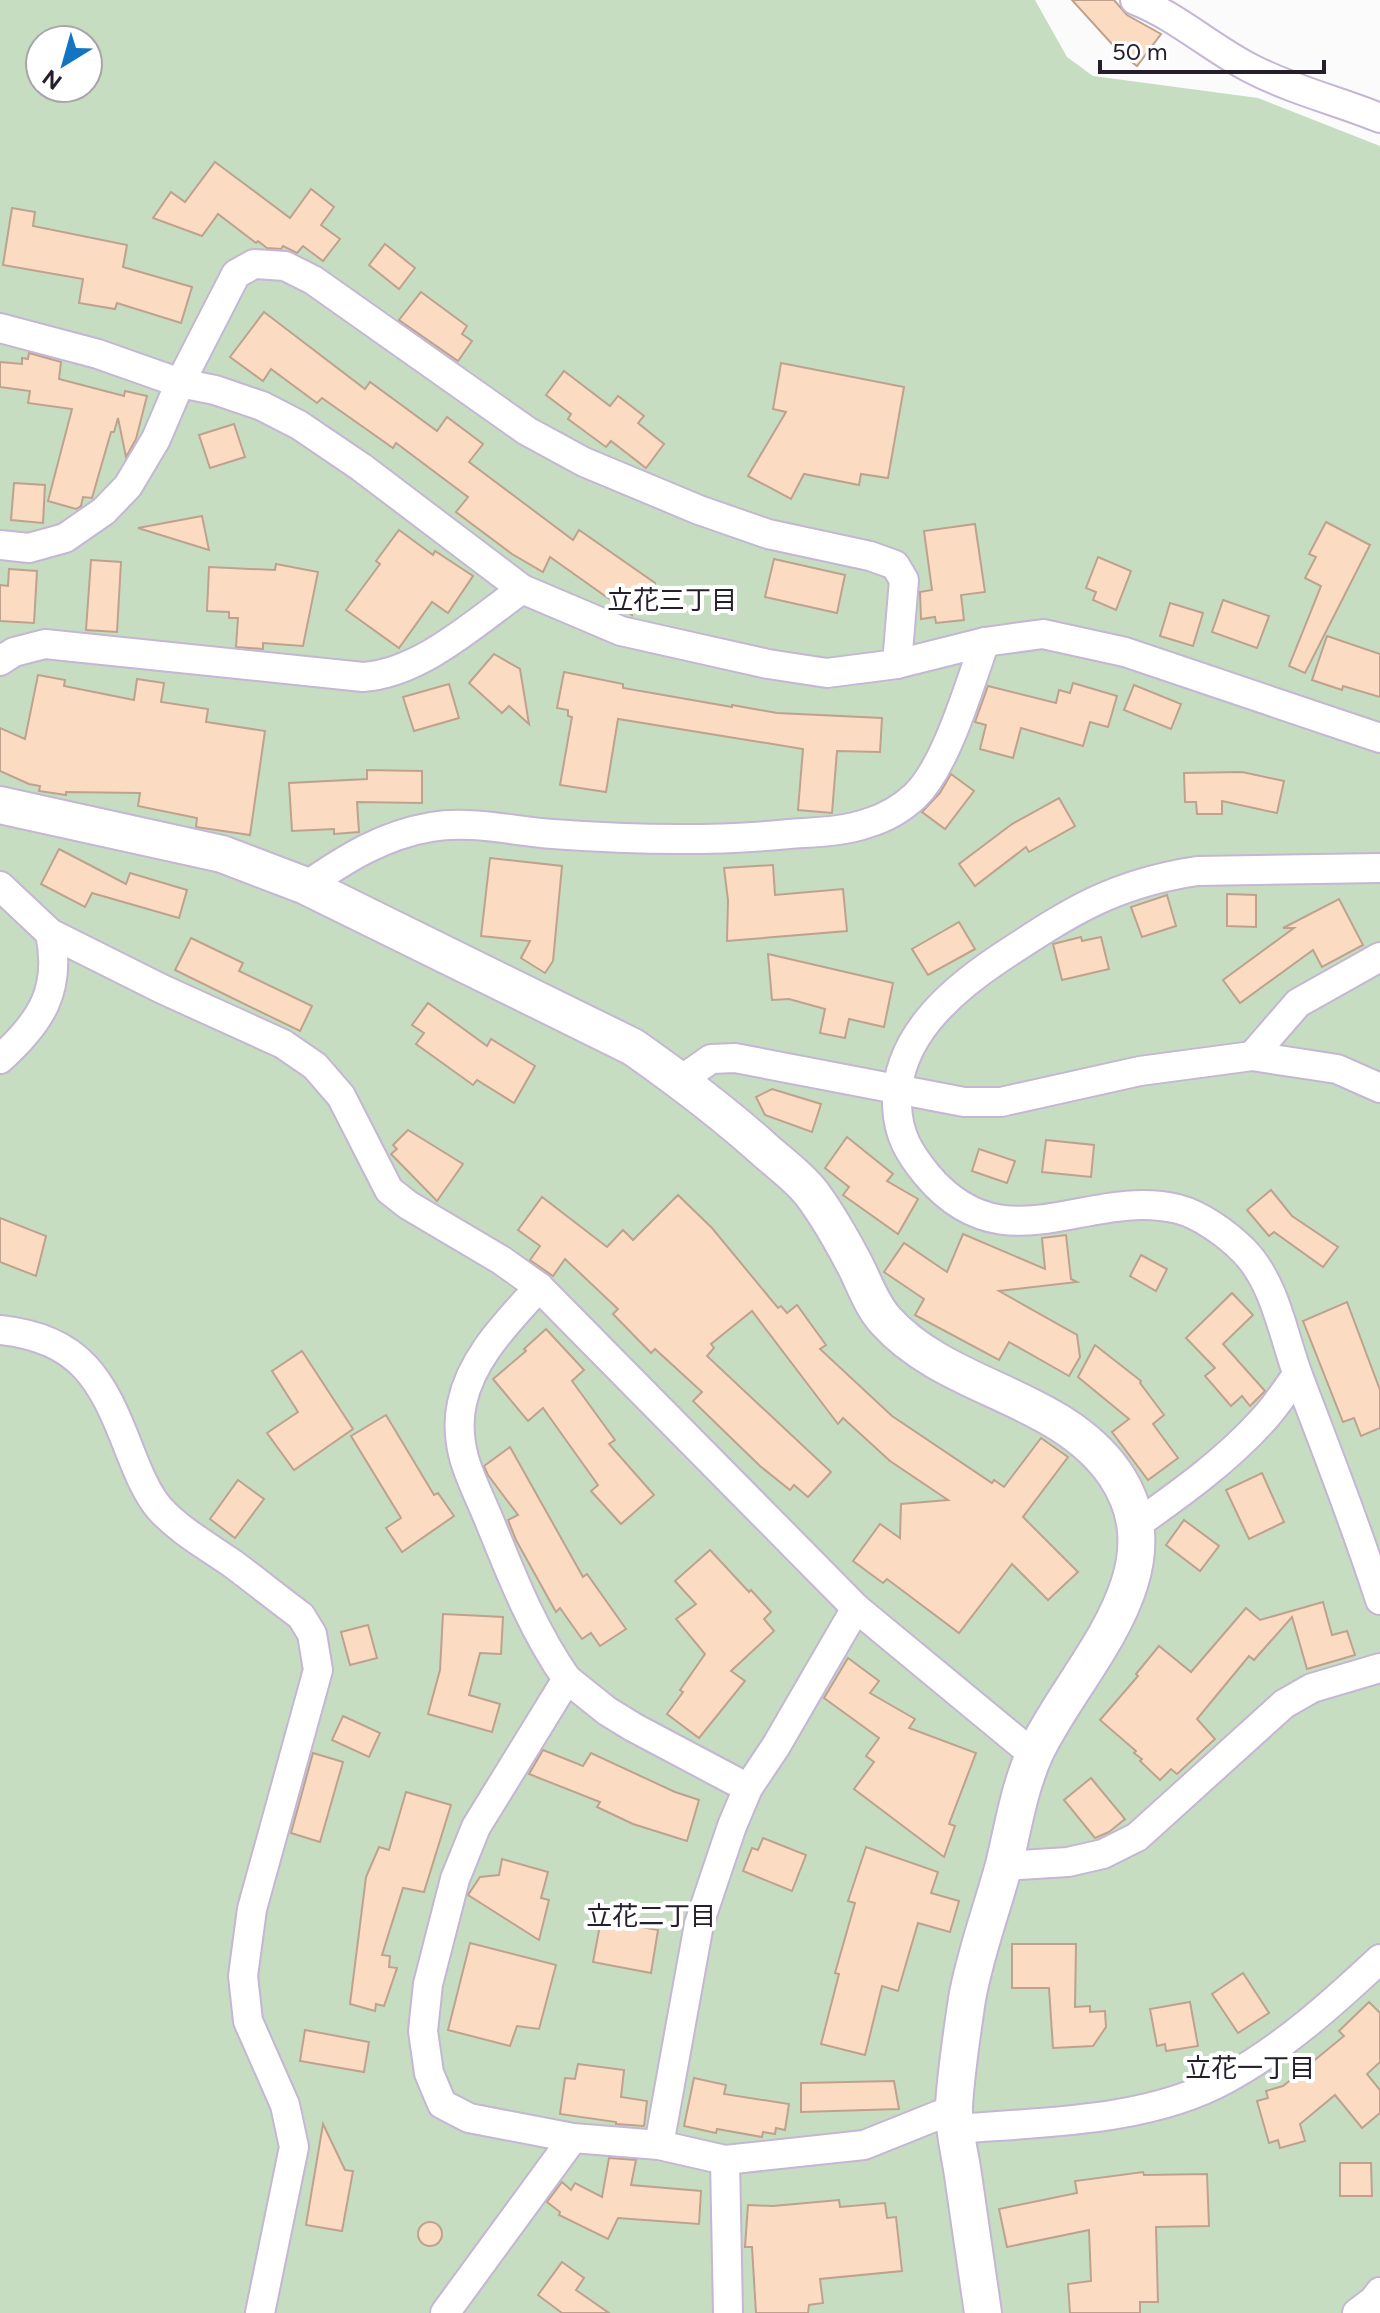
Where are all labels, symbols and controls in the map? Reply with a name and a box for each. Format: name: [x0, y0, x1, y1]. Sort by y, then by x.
north arrow: [24, 24, 104, 104]
scale bar: [1100, 24, 1324, 74]
text: 50 m: [1112, 37, 1168, 66]
text: N: [37, 64, 67, 95]
district label: 立花三丁目: [607, 584, 737, 616]
district label: 立花二丁目: [586, 1900, 716, 1932]
district label: 立花一丁目: [1185, 2052, 1315, 2084]

